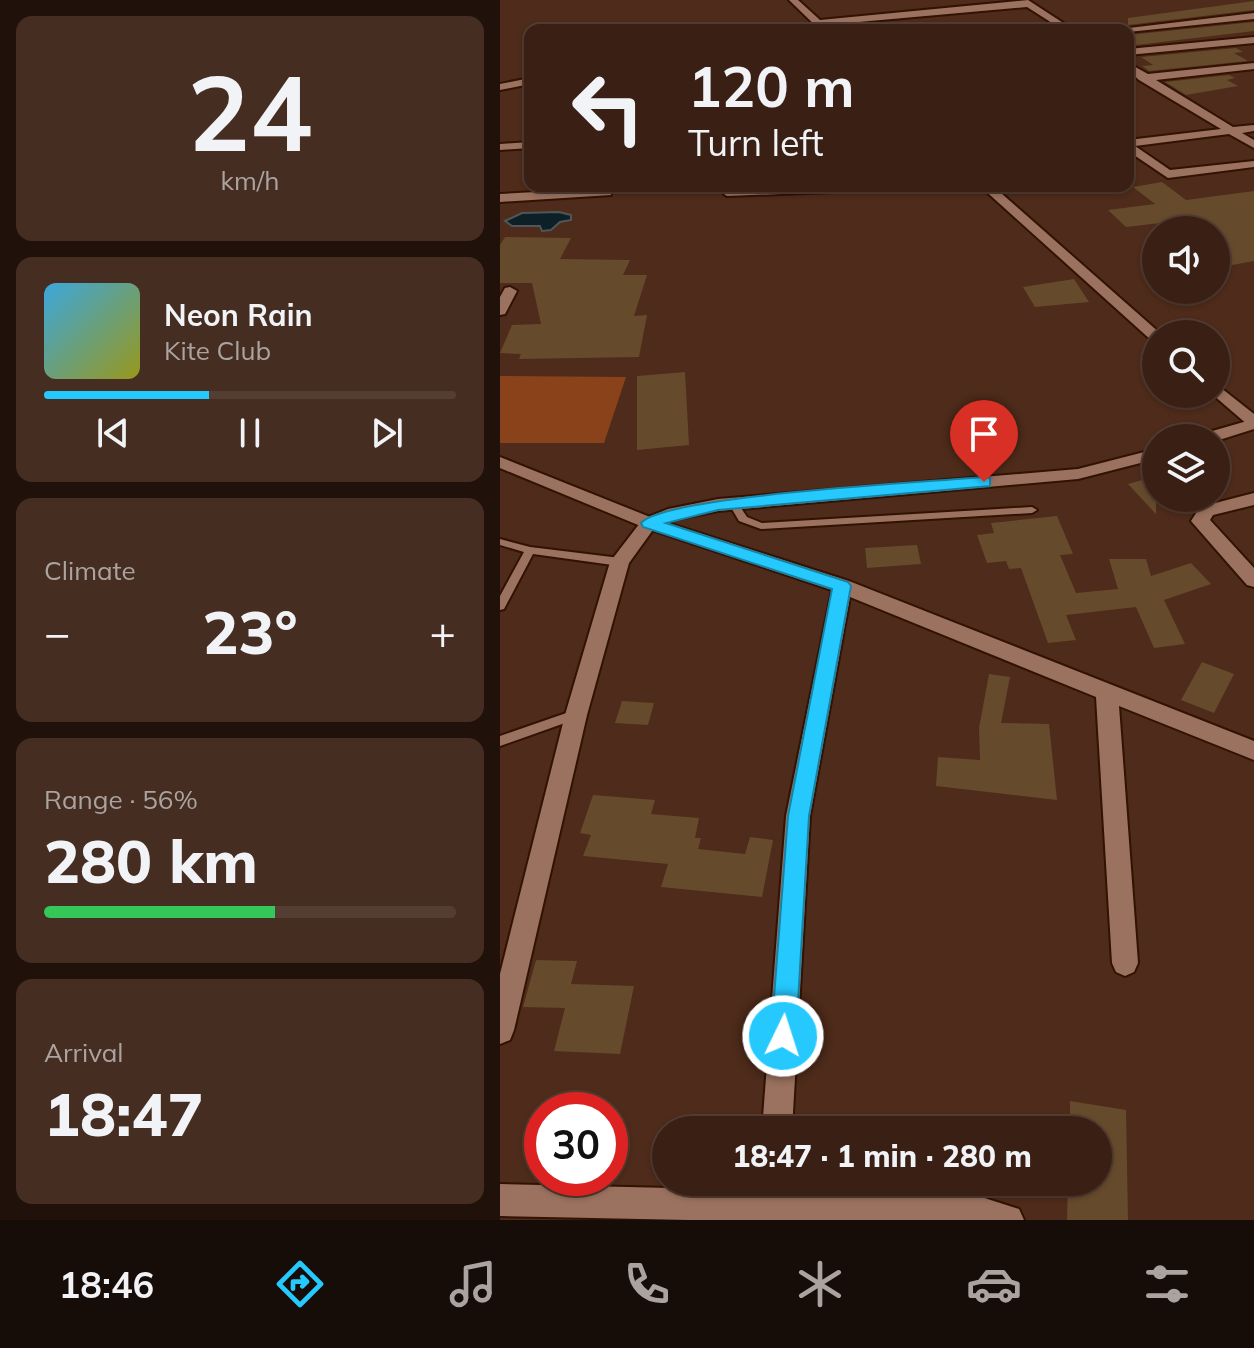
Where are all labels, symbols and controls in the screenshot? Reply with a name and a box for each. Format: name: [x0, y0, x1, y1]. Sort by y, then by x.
text: 24: [188, 46, 312, 177]
text: 120 m: [688, 51, 855, 121]
icon: left: [556, 56, 660, 160]
text: Turn left: [688, 120, 824, 165]
text: km/h: [221, 164, 279, 197]
map controls: [1142, 216, 1230, 512]
button: sound: [1142, 216, 1230, 304]
text: Neon Rain: [164, 296, 313, 334]
button: search: [1142, 320, 1230, 408]
text: Kite Club: [164, 334, 271, 367]
pin: [950, 400, 1018, 482]
icon: previous: [91, 411, 135, 455]
icon: pause: [228, 411, 272, 455]
icon: next: [365, 411, 409, 455]
icon: arrive: [962, 412, 1006, 456]
button: layers: [1142, 424, 1230, 512]
text: Climate: [44, 554, 136, 587]
text: 23°: [202, 594, 298, 669]
text: −: [44, 605, 70, 660]
text: +: [430, 605, 456, 660]
text: Range · 56%: [44, 783, 198, 816]
text: 280 km: [44, 823, 258, 898]
position arrow: [741, 994, 825, 1078]
text: Arrival: [44, 1036, 124, 1069]
text: 18:47: [44, 1076, 204, 1151]
speed limit sign: 30: [524, 1092, 628, 1196]
text: 18:47 · 1 min · 280 m: [732, 1137, 1032, 1175]
icon: directions: [272, 1256, 328, 1312]
icon: music: [445, 1256, 501, 1312]
icon: phone: [619, 1256, 675, 1312]
icon: climate: [792, 1256, 848, 1312]
icon: car: [966, 1256, 1022, 1312]
icon: filters: [1139, 1256, 1195, 1312]
text: 18:46: [59, 1262, 154, 1307]

